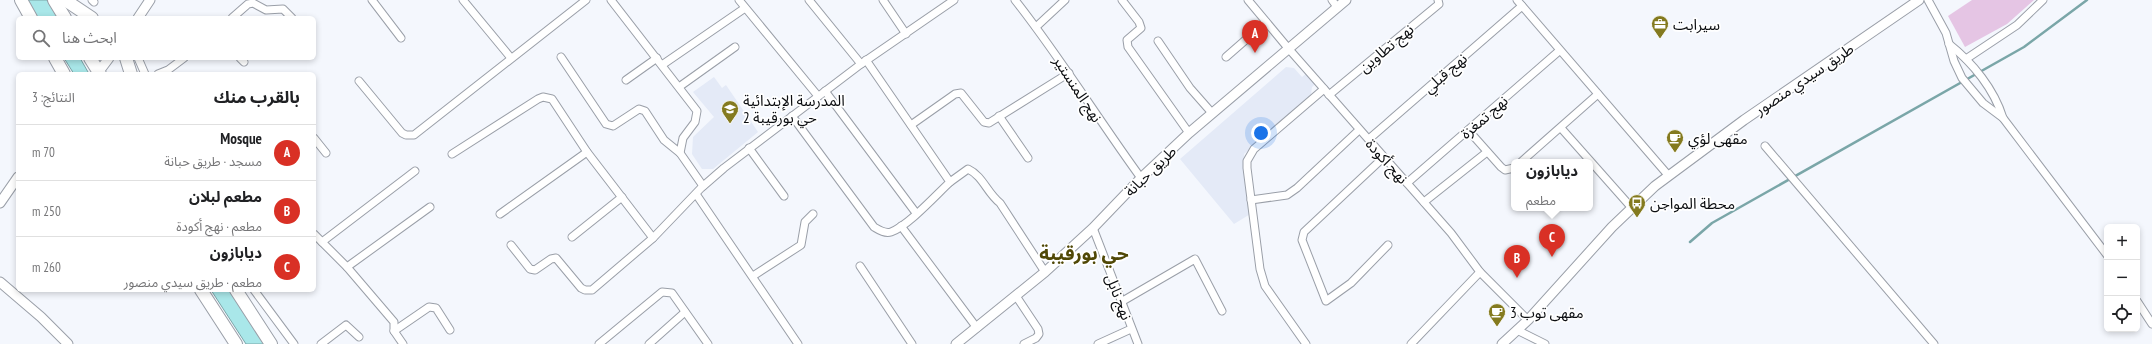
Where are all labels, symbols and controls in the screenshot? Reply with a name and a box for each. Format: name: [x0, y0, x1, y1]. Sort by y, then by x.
office icon: سيرابت: [1650, 14, 1670, 39]
place label: سيرابت: [1673, 15, 1720, 34]
search box: [16, 16, 316, 60]
street label: نهج تطاوين: [1355, 19, 1419, 79]
pin: A: [1242, 20, 1268, 53]
icon: search: [30, 27, 52, 49]
text: ابحث هنا: [62, 28, 117, 47]
street label: طريق سيدي منصور: [1750, 39, 1858, 122]
street label: نهج قبلي: [1419, 49, 1473, 99]
street label: نهج المنستير: [1046, 51, 1107, 128]
text: بالقرب منك: [214, 86, 300, 108]
text: النتائج: 3: [32, 89, 75, 106]
place label: المدرسة الإبتدائية حي بورقيبة 2: [743, 91, 845, 129]
street label: نهج تمغزة: [1456, 91, 1514, 145]
school or university icon: المدرسة الإبتدائية حي بورقيبة 2: [720, 99, 740, 124]
your location: [1251, 123, 1271, 143]
cafe icon: مقهى لؤي: [1665, 128, 1685, 153]
text: Mosque: [220, 129, 262, 148]
place label: مقهى لؤي: [1688, 129, 1748, 150]
street label: نهج أكودة: [1359, 134, 1412, 190]
street label: طريق حبانة: [1120, 142, 1181, 201]
text: 70 m: [32, 144, 55, 161]
text: A: [284, 144, 290, 161]
text: مسجد · طريق حبانة: [164, 153, 262, 170]
popup: [1511, 159, 1593, 211]
text: ديابازون: [1526, 161, 1578, 180]
text: مطعم لبلان: [189, 187, 262, 206]
text: مطعم: [1526, 192, 1556, 209]
bus stop icon: محطة المواجن: [1627, 193, 1647, 218]
place label: محطة المواجن: [1650, 194, 1735, 213]
text: 250 m: [32, 203, 61, 220]
text: B: [284, 203, 290, 220]
text: مطعم · نهج أكودة: [176, 218, 262, 235]
pin: C: [1539, 224, 1565, 257]
map controls: [2104, 224, 2140, 332]
button: +: [2104, 224, 2140, 260]
district label: حي بورقيبة: [1039, 241, 1129, 268]
text: ديابازون: [210, 243, 262, 262]
pin: B: [1504, 245, 1530, 278]
text: 260 m: [32, 259, 61, 276]
text: C: [284, 259, 290, 276]
button: −: [2104, 260, 2140, 296]
street label: نهج نابل: [1099, 271, 1136, 324]
text: مطعم · طريق سيدي منصور: [124, 274, 262, 291]
button: locate: [2104, 296, 2140, 332]
cafe icon: مقهى توب 3: [1487, 302, 1507, 327]
place label: مقهى توب 3: [1510, 303, 1584, 322]

